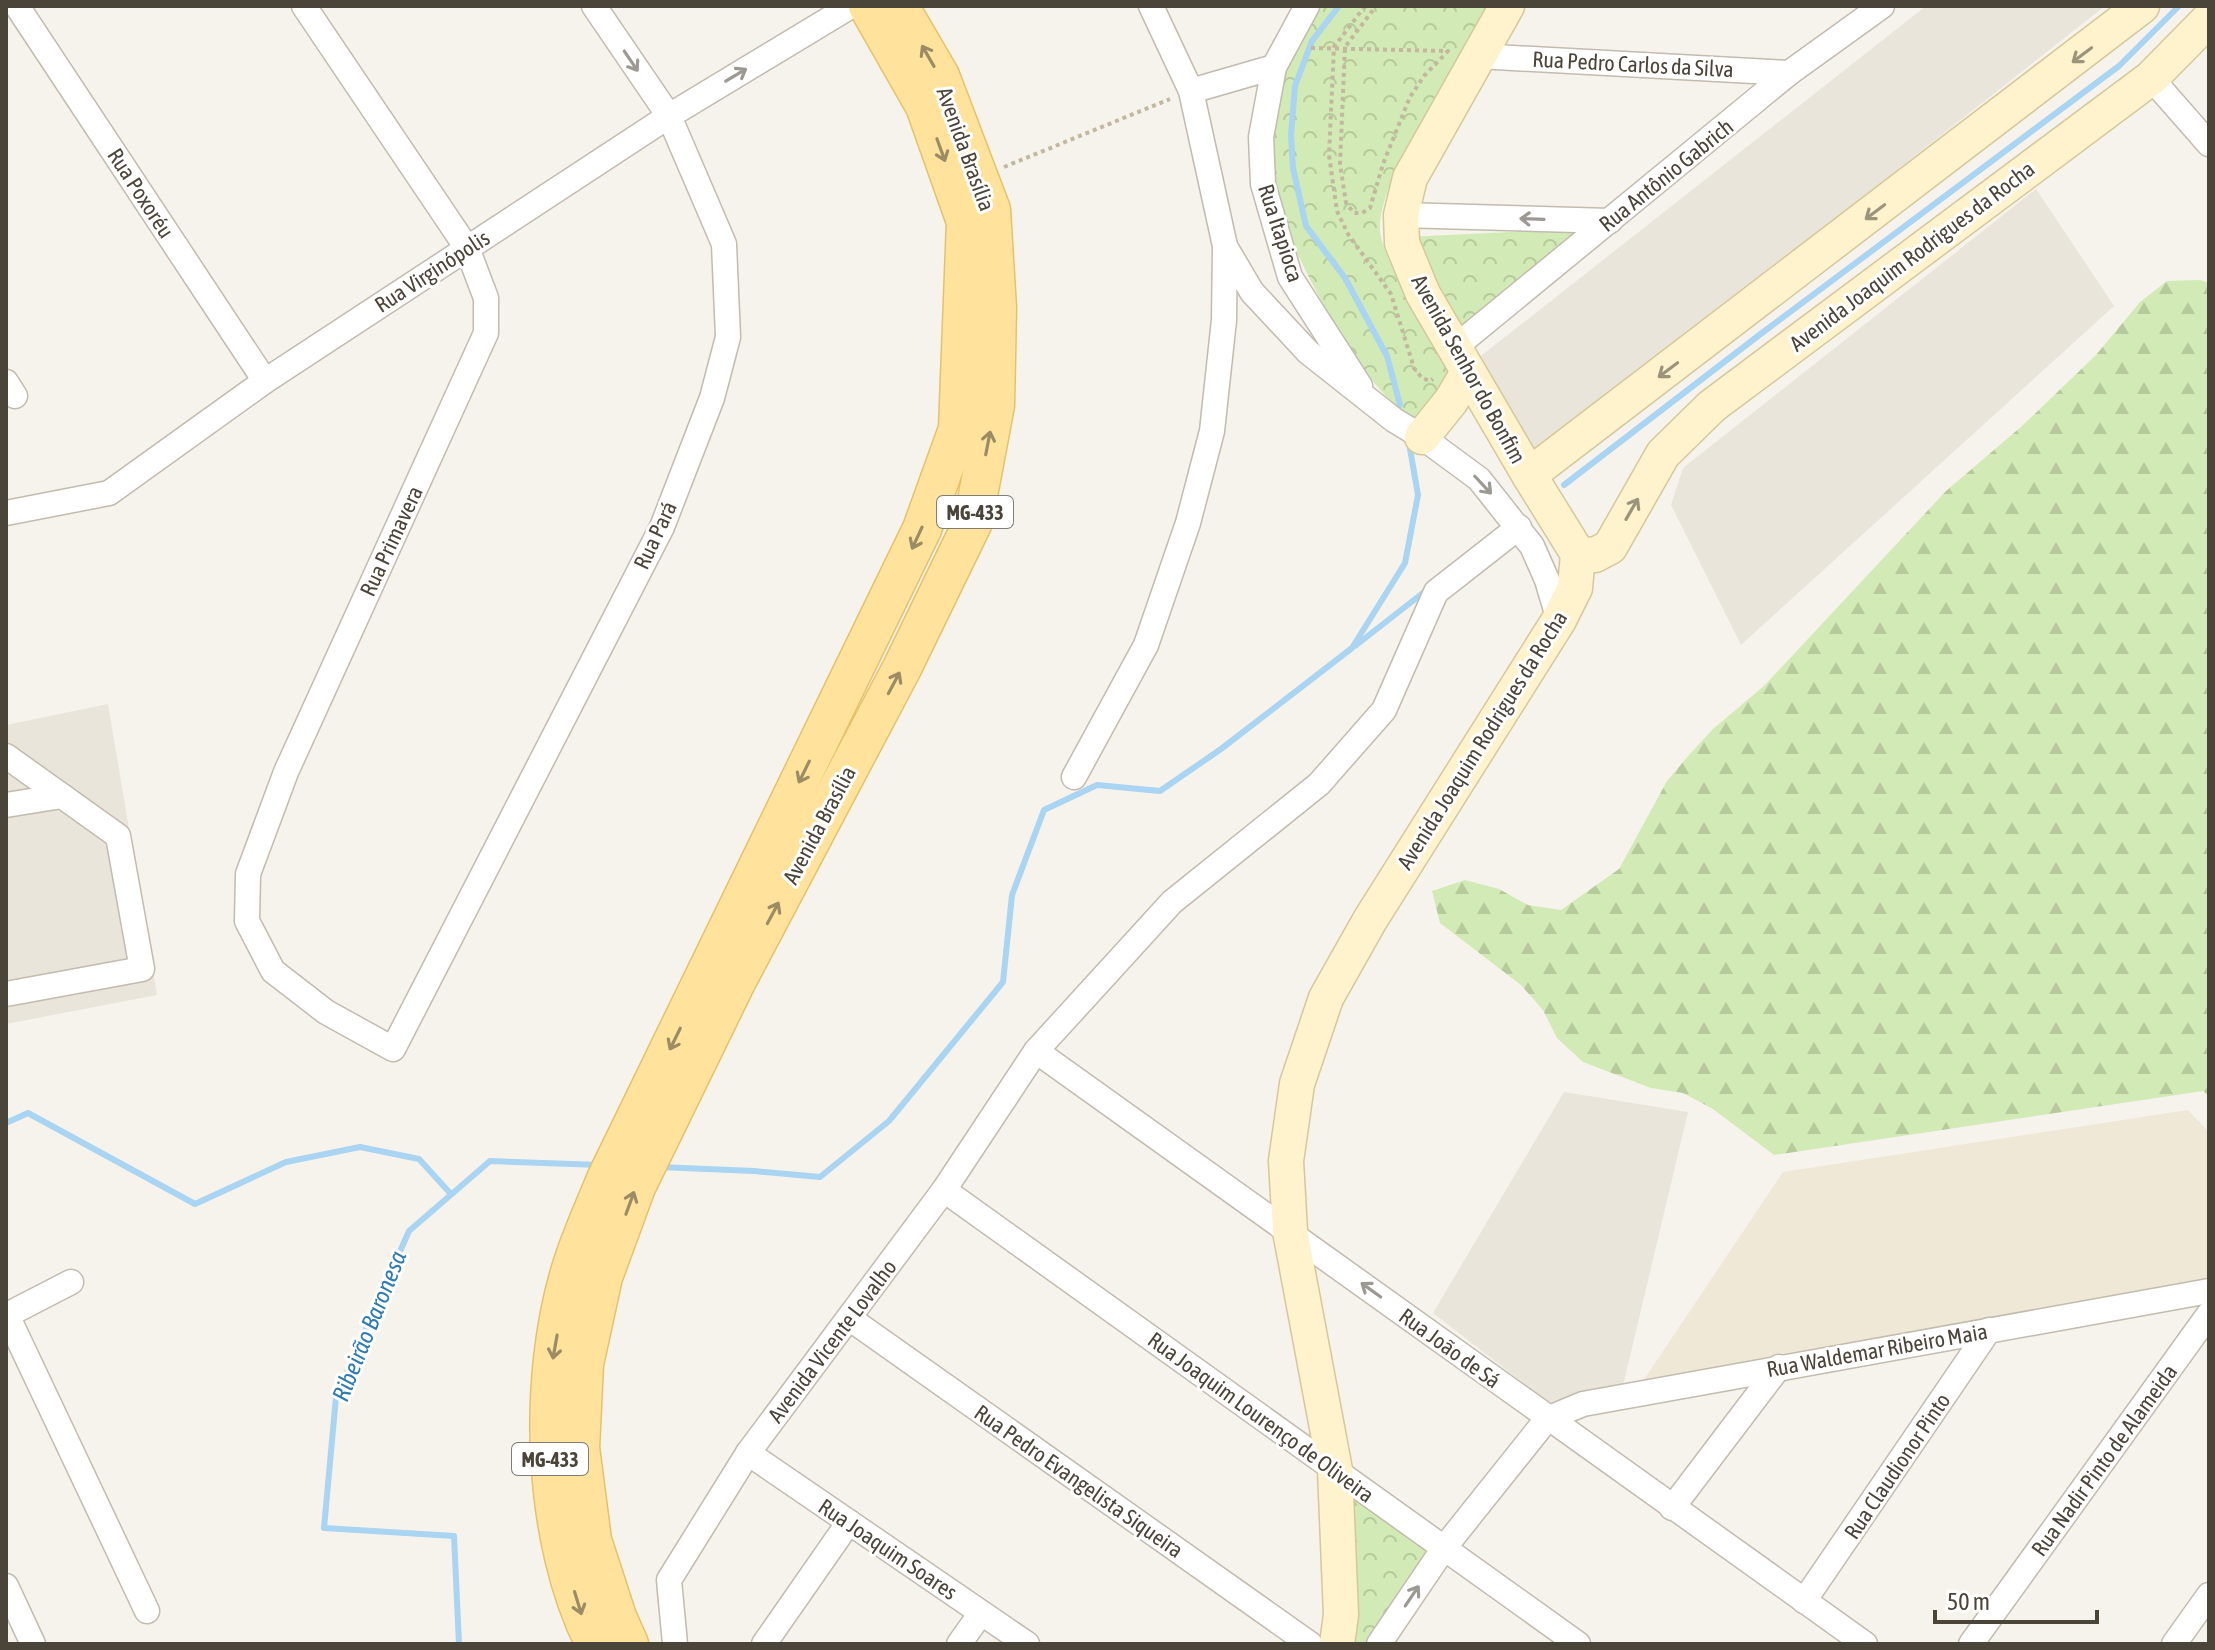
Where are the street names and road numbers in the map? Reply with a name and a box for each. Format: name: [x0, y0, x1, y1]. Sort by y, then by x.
street label: Rua Pedro Carlos da Silva: [1532, 46, 1734, 82]
street label: Avenida Brasília: [932, 84, 1000, 214]
street label: Rua Antônio Gabrich: [1594, 113, 1738, 237]
street label: Rua Poxoréu: [102, 143, 180, 243]
street label: Avenida Joaquim Rodrigues da Rocha: [1784, 155, 2040, 357]
street label: Rua Itapioca: [1253, 181, 1309, 285]
street label: Rua Virginópolis: [370, 224, 494, 318]
street label: Avenida Senhor do Bonfim: [1406, 270, 1532, 468]
street label: Rua Primavera: [354, 482, 428, 600]
road number: MG-433: [937, 496, 1013, 528]
street label: Rua Pará: [628, 497, 682, 573]
street label: Avenida Joaquim Rodrigues da Rocha: [1392, 606, 1572, 874]
street label: Avenida Brasília: [777, 762, 861, 888]
street label: Avenida Vicente Lovalho: [762, 1254, 902, 1428]
street label: Rua João de Sá: [1394, 1303, 1506, 1393]
street label: Rua Waldemar Ribeiro Maia: [1765, 1318, 1989, 1382]
street label: Rua Joaquim Lourenço de Oliveira: [1143, 1326, 1379, 1508]
street label: Rua Nadir Pinto de Alameida: [2026, 1359, 2182, 1561]
street label: Rua Claudionor Pinto: [1839, 1388, 1955, 1544]
street label: Rua Pedro Evangelista Siqueira: [970, 1399, 1188, 1563]
road number: MG-433: [512, 1443, 588, 1475]
street label: Rua Joaquim Soares: [814, 1493, 962, 1605]

